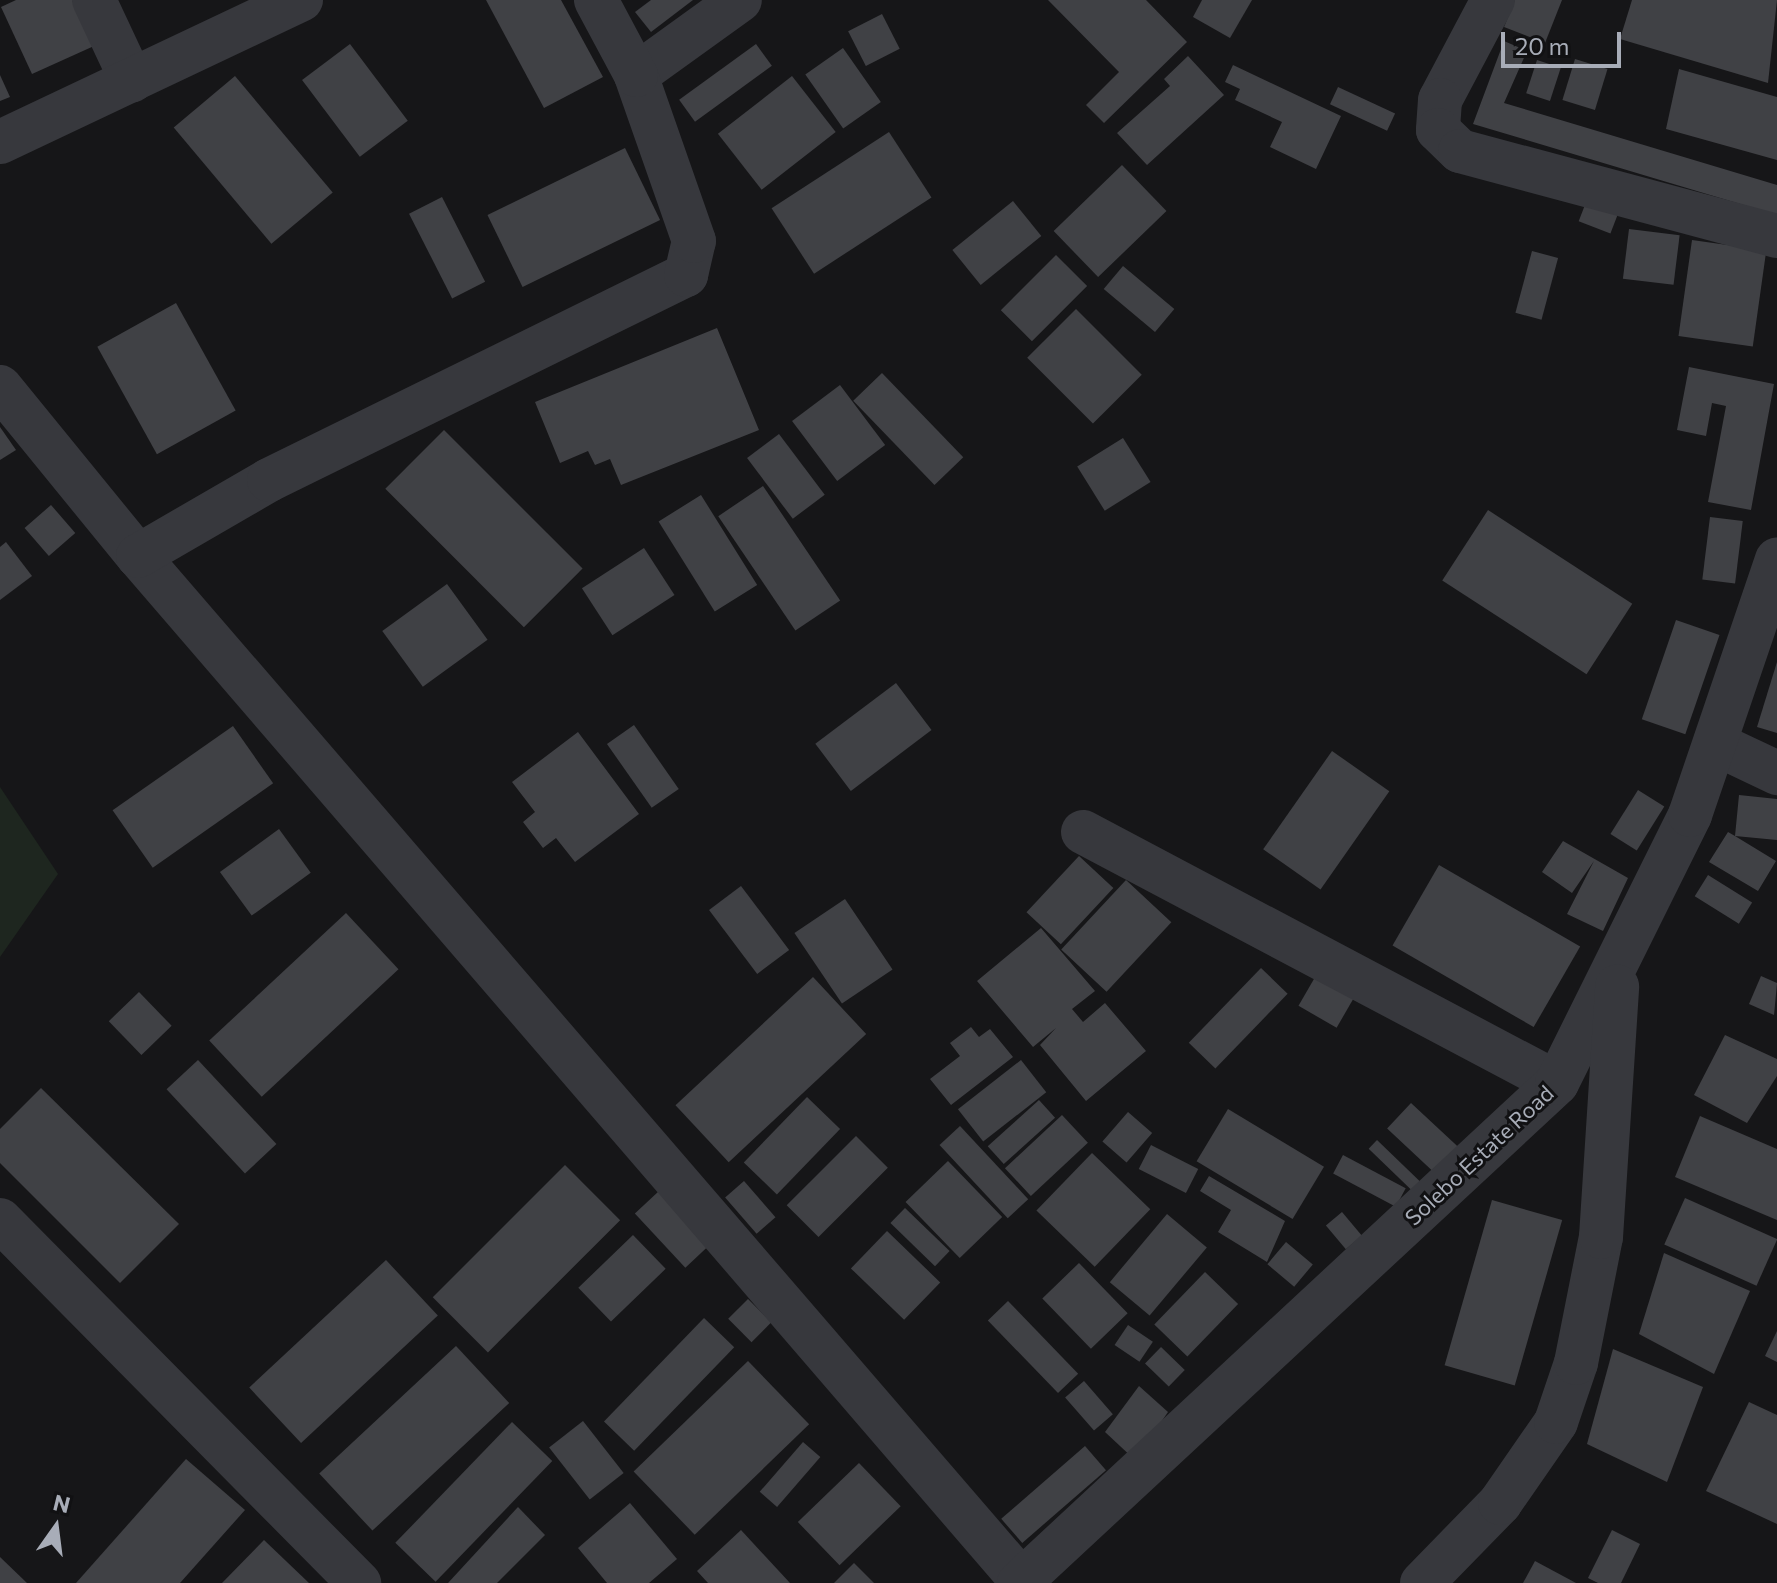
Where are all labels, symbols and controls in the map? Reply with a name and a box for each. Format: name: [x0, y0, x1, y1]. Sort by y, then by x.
scale bar: [1505, 16, 1625, 66]
text: 20 m: [1515, 31, 1569, 60]
street label: Solebo Estate Road: [1399, 1079, 1559, 1231]
north arrow: [16, 1487, 96, 1567]
text: N: [51, 1488, 73, 1518]

